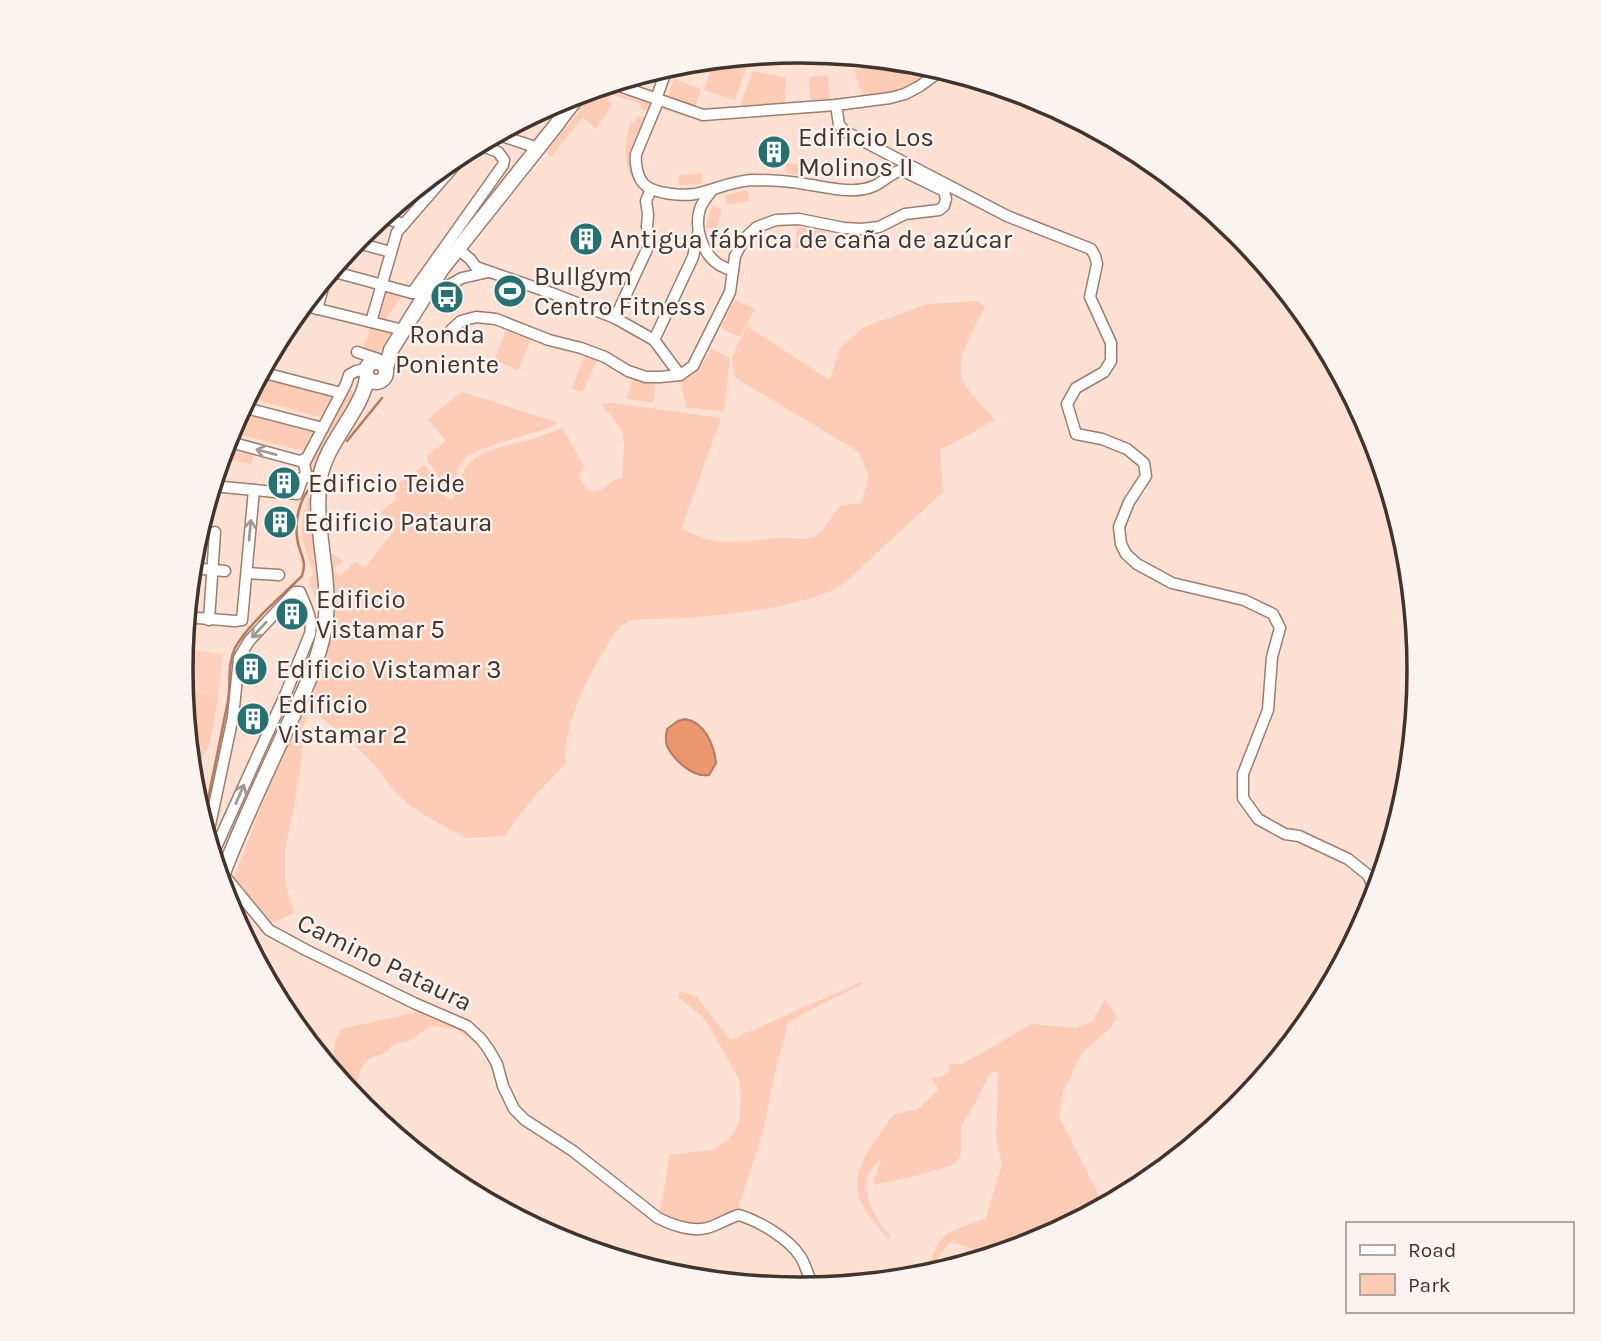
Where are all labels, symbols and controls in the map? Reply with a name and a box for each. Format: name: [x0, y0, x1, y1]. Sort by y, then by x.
place label: Edificio Los Molinos II: [798, 122, 934, 183]
building icon: Edificio Los Molinos II: [755, 133, 793, 171]
building icon: Antigua fábrica de caña de azúcar: [567, 220, 605, 258]
place label: Antigua fábrica de caña de azúcar: [610, 224, 1013, 255]
place label: Bullgym Centro Fitness: [534, 261, 706, 322]
sports icon: Bullgym Centro Fitness: [491, 272, 529, 310]
bus stop icon: Ronda Poniente: [428, 278, 466, 316]
place label: Ronda Poniente: [395, 319, 499, 380]
one-way arrow: [256, 445, 278, 458]
building icon: Edificio Teide: [265, 464, 303, 502]
place label: Edificio Teide: [308, 468, 465, 499]
building icon: Edificio Pataura: [261, 503, 299, 541]
place label: Edificio Pataura: [304, 507, 492, 538]
one-way arrow: [244, 519, 257, 542]
place label: Edificio Vistamar 5: [316, 584, 445, 645]
building icon: Edificio Vistamar 5: [273, 595, 311, 633]
one-way arrow: [251, 621, 267, 639]
building icon: Edificio Vistamar 3: [232, 650, 270, 688]
place label: Edificio Vistamar 3: [276, 654, 502, 685]
place label: Edificio Vistamar 2: [278, 689, 407, 750]
building icon: Edificio Vistamar 2: [234, 700, 272, 738]
one-way arrow: [234, 783, 247, 805]
street label: Camino Pataura: [292, 907, 477, 1018]
legend: [1346, 1222, 1573, 1313]
text: Road: [1408, 1238, 1456, 1262]
text: Park: [1408, 1273, 1451, 1297]

